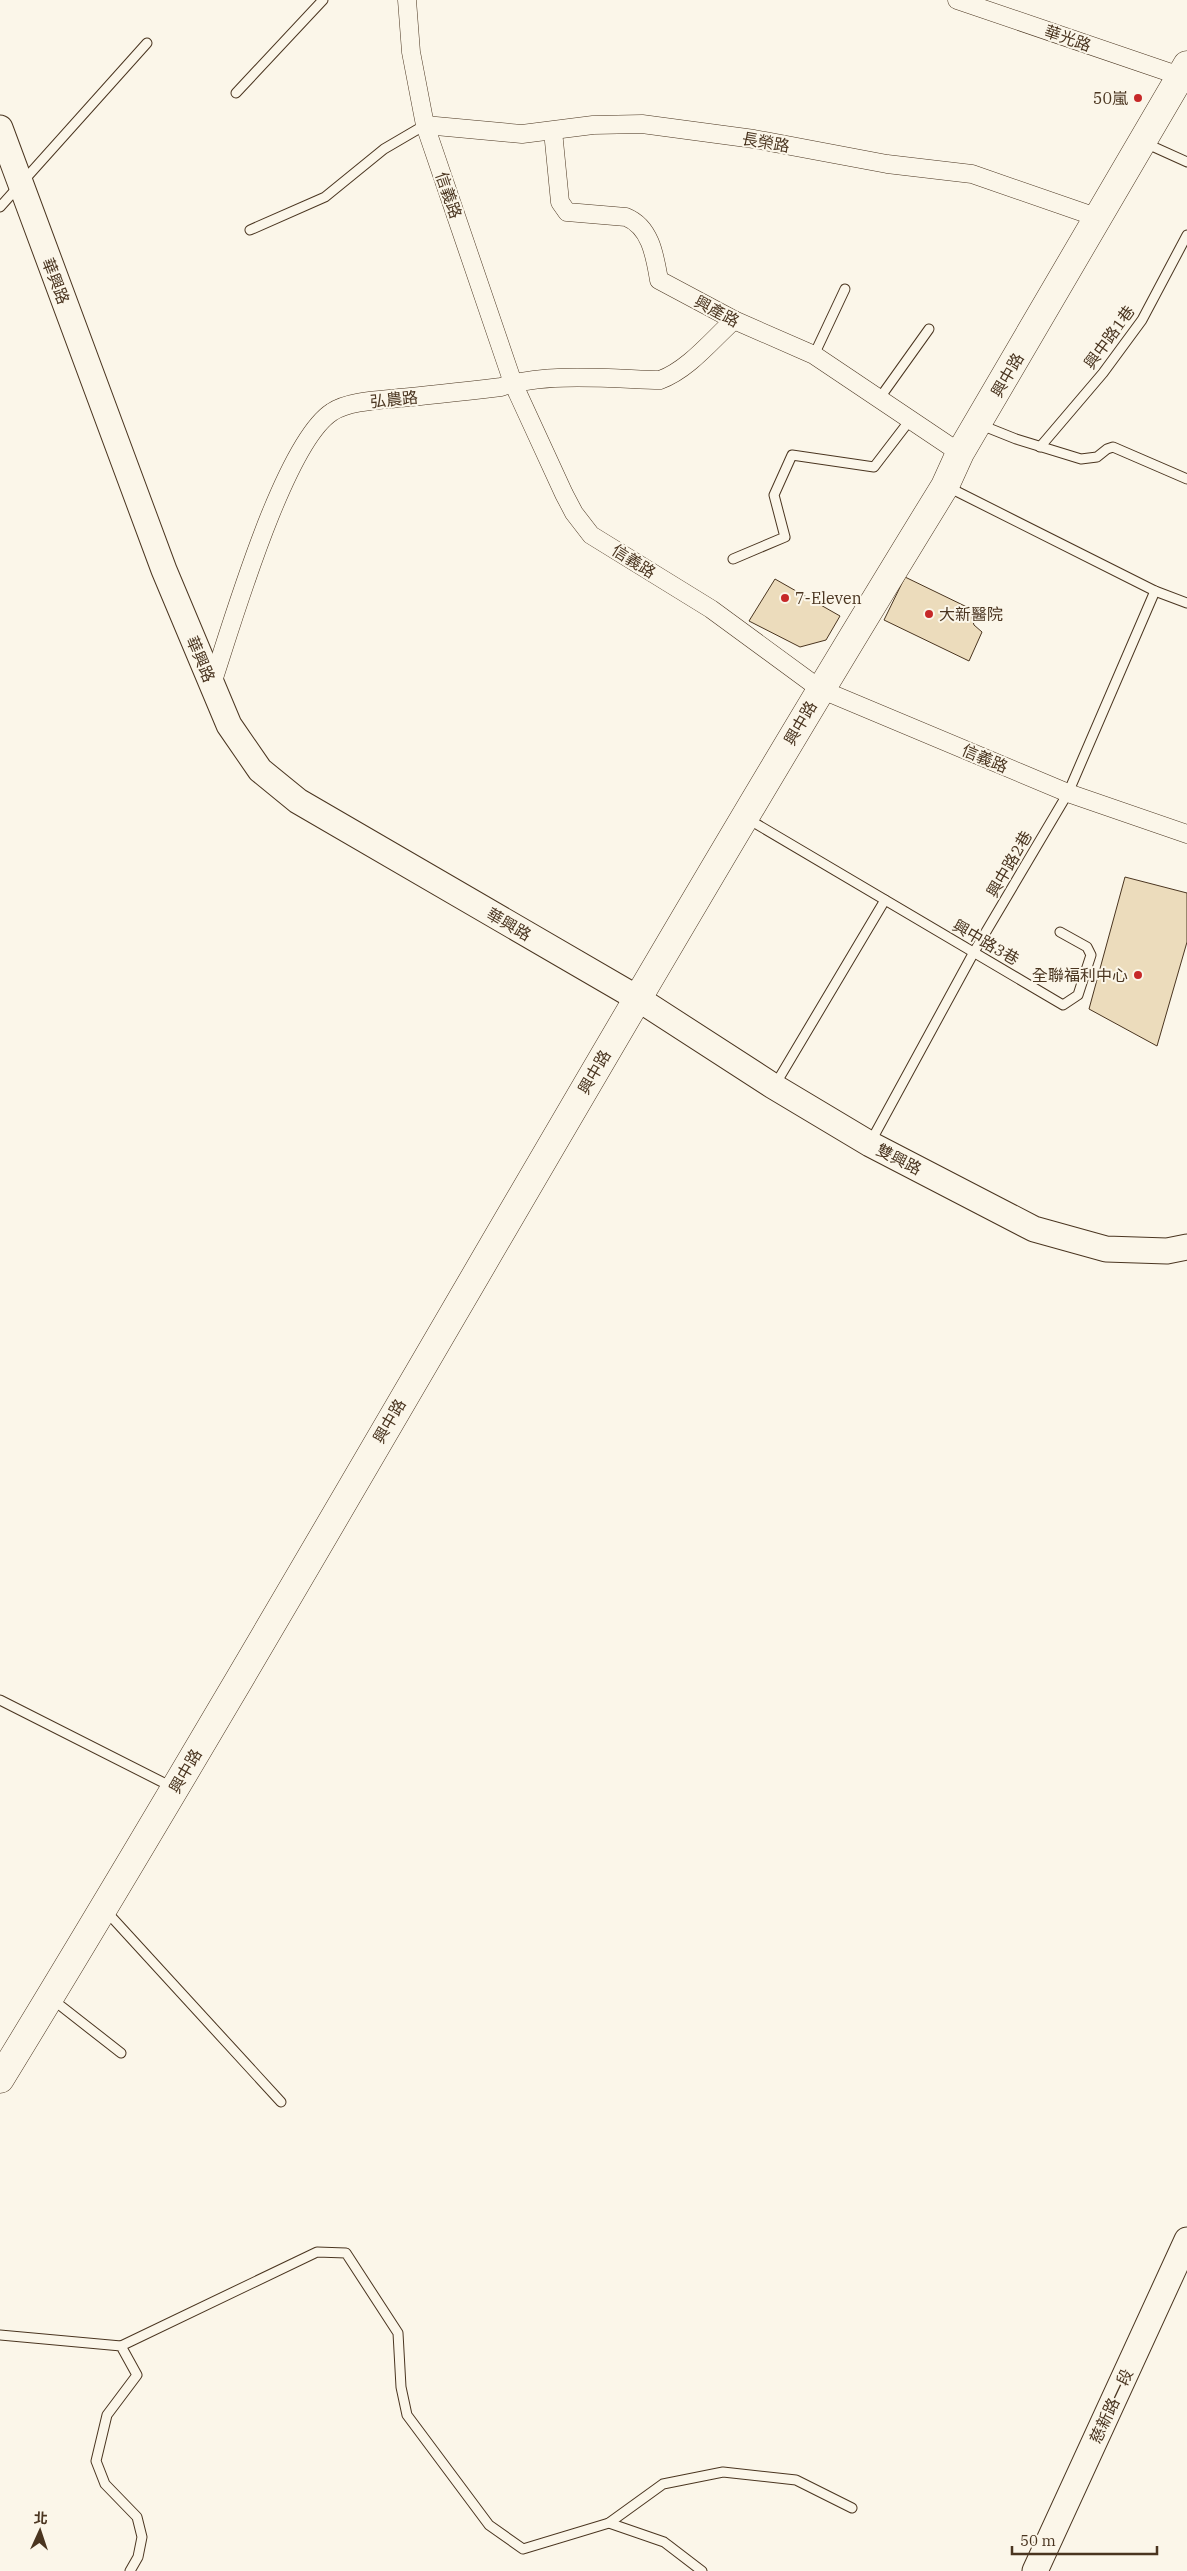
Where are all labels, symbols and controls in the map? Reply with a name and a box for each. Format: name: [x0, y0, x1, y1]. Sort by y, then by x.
street label: 華光路: [1042, 21, 1094, 55]
place label: 50嵐: [1093, 88, 1128, 108]
marker: 50嵐: [1132, 92, 1144, 104]
street label: 長榮路: [741, 128, 791, 156]
street label: 信義路: [432, 169, 466, 221]
street label: 華興路: [38, 255, 74, 307]
street label: 興產路: [691, 291, 743, 331]
street label: 興中路1巷: [1079, 301, 1139, 373]
street label: 興中路: [986, 349, 1028, 401]
street label: 弘農路: [369, 387, 419, 411]
street label: 信義路: [608, 540, 660, 582]
place label: 7-Eleven: [795, 588, 862, 608]
marker: 7-Eleven: [779, 592, 791, 604]
place label: 大新醫院: [939, 604, 1003, 624]
marker: 大新醫院: [923, 608, 935, 620]
street label: 華興路: [182, 633, 220, 685]
street label: 興中路: [779, 697, 821, 749]
street label: 信義路: [959, 739, 1011, 777]
street label: 興中路2巷: [982, 827, 1036, 901]
street label: 華興路: [483, 903, 535, 945]
street label: 興中路3巷: [949, 915, 1023, 969]
place label: 全聯福利中心: [1032, 965, 1128, 985]
marker: 全聯福利中心: [1132, 969, 1144, 981]
street label: 興中路: [573, 1046, 615, 1098]
street label: 雙興路: [873, 1139, 925, 1179]
street label: 興中路: [368, 1395, 410, 1447]
street label: 興中路: [164, 1745, 206, 1797]
street label: 慈新路一段: [1085, 2366, 1137, 2446]
north arrow: [15, 2506, 65, 2556]
text: 北: [33, 2509, 48, 2527]
scale bar: [1012, 2524, 1157, 2556]
text: 50 m: [1020, 2531, 1056, 2550]

